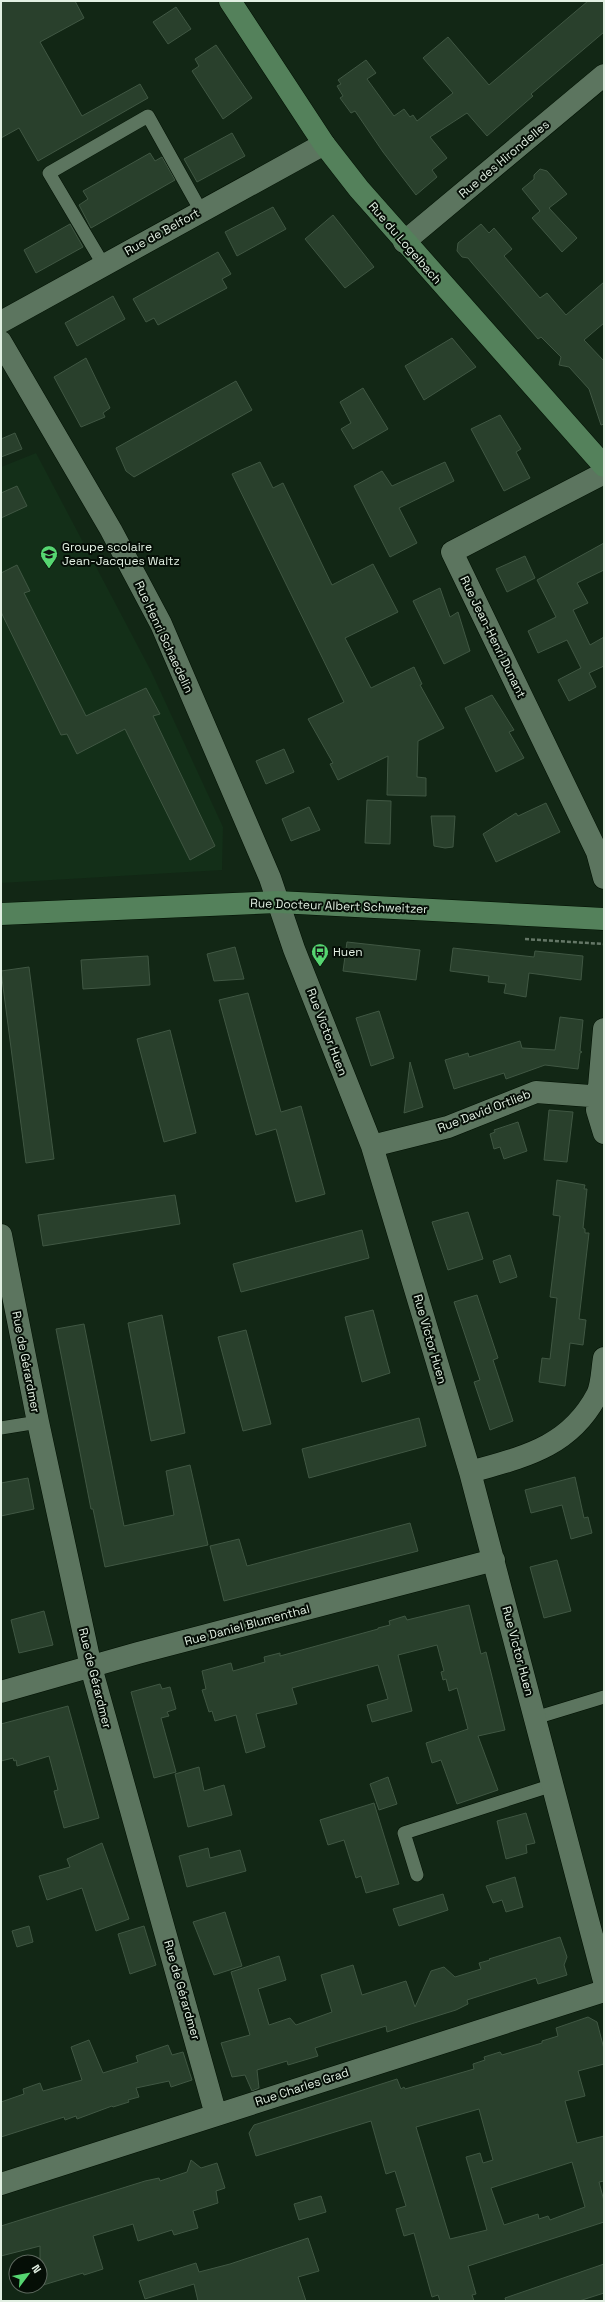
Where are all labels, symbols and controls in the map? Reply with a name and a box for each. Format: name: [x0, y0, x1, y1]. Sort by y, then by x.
street label: Rue des Hirondelles: [455, 116, 553, 202]
street label: Rue du Logelbach: [365, 199, 445, 287]
street label: Rue de Belfort: [122, 205, 202, 259]
place label: Groupe scolaire Jean-Jacques Waltz: [62, 539, 180, 569]
school or university icon: Groupe scolaire Jean-Jacques Waltz: [39, 544, 59, 569]
street label: Rue Jean-Henri Dunant: [456, 573, 530, 701]
street label: Rue Henri Schaedelin: [131, 578, 197, 696]
street label: Rue Docteur Albert Schweitzer: [250, 895, 428, 917]
bus stop icon: Huen: [310, 942, 330, 967]
place label: Huen: [333, 944, 363, 960]
street label: Rue Victor Huen: [303, 986, 351, 1078]
street label: Rue David Ortlieb: [435, 1086, 533, 1136]
street label: Rue Victor Huen: [410, 1292, 450, 1386]
street label: Rue de Gérardmer: [8, 1310, 44, 1415]
street label: Rue Daniel Blumenthal: [183, 1601, 311, 1649]
street label: Rue Victor Huen: [498, 1604, 538, 1698]
street label: Rue de Gérardmer: [75, 1626, 115, 1730]
street label: Rue de Gérardmer: [160, 1938, 204, 2042]
street label: Rue Charles Grad: [253, 2064, 351, 2110]
north arrow: [8, 2254, 48, 2294]
text: N: [29, 2262, 44, 2276]

